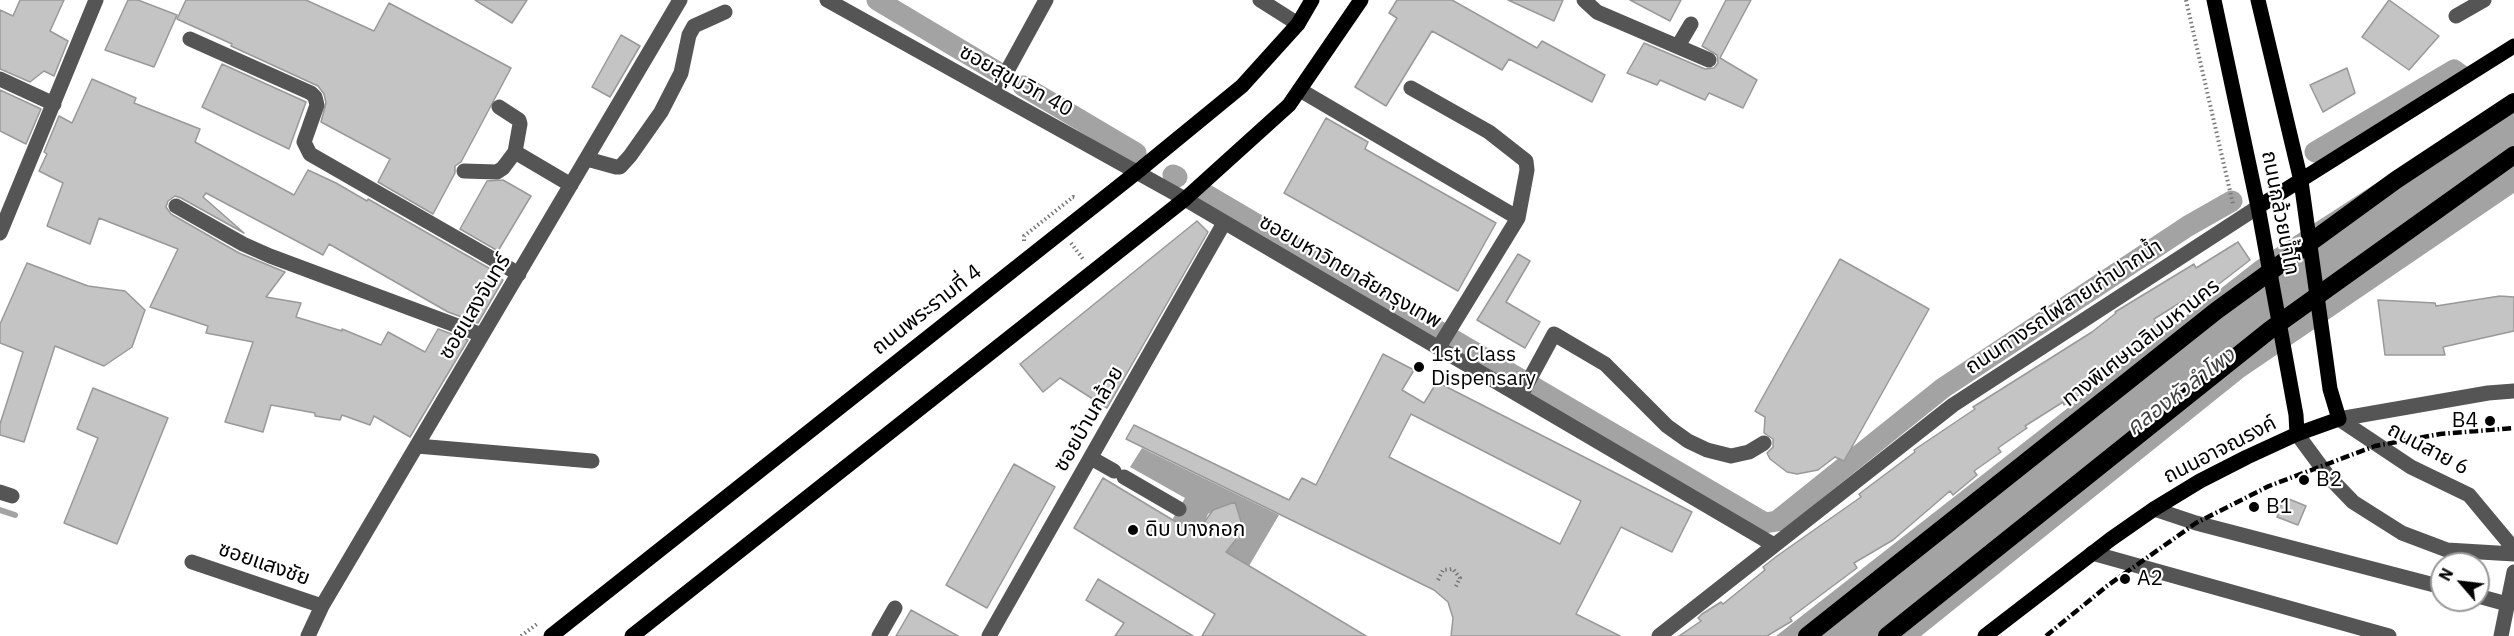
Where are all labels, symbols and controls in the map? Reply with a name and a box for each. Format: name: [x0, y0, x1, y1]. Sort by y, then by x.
street label: ซอยสุขุมวิท 40: [955, 39, 1077, 123]
street label: ถนนกล้วยน้ำไท: [2256, 149, 2304, 277]
street label: ซอยมหาวิทยาลัยกรุงเทพ: [1254, 210, 1446, 334]
street label: ถนนทางรถไฟสายเก่าปากน้ำ: [1961, 234, 2167, 380]
street label: ซอยแสงจันทร์: [434, 250, 516, 364]
street label: ถนนพระรามที่ 4: [867, 259, 987, 361]
street label: ทางพิเศษเฉลิมมหานคร: [2057, 274, 2225, 412]
place label: 1st Class Dispensary: [1431, 342, 1536, 392]
water label: คลองหัวลำโพง: [2121, 343, 2241, 441]
marker: 1st Class Dispensary: [1412, 360, 1426, 374]
street label: ซอยบ้านกล้วย: [1049, 362, 1129, 476]
place label: B4: [2452, 408, 2478, 434]
street label: ถนนอาจณรงค์: [2159, 411, 2281, 489]
marker: B4: [2483, 414, 2497, 428]
street label: ถนนสาย 6: [2383, 417, 2473, 481]
place label: B2: [2316, 467, 2342, 493]
marker: B2: [2297, 473, 2311, 487]
place label: B1: [2266, 494, 2292, 520]
marker: B1: [2247, 500, 2261, 514]
place label: ดิบ บางกอก: [1145, 517, 1245, 543]
marker: ดิบ บางกอก: [1126, 523, 1140, 537]
street label: ซอยแสงชัย: [215, 537, 313, 591]
north arrow: [2430, 552, 2490, 612]
text: N: [2434, 565, 2457, 584]
place label: A2: [2137, 566, 2163, 592]
marker: A2: [2118, 572, 2132, 586]

